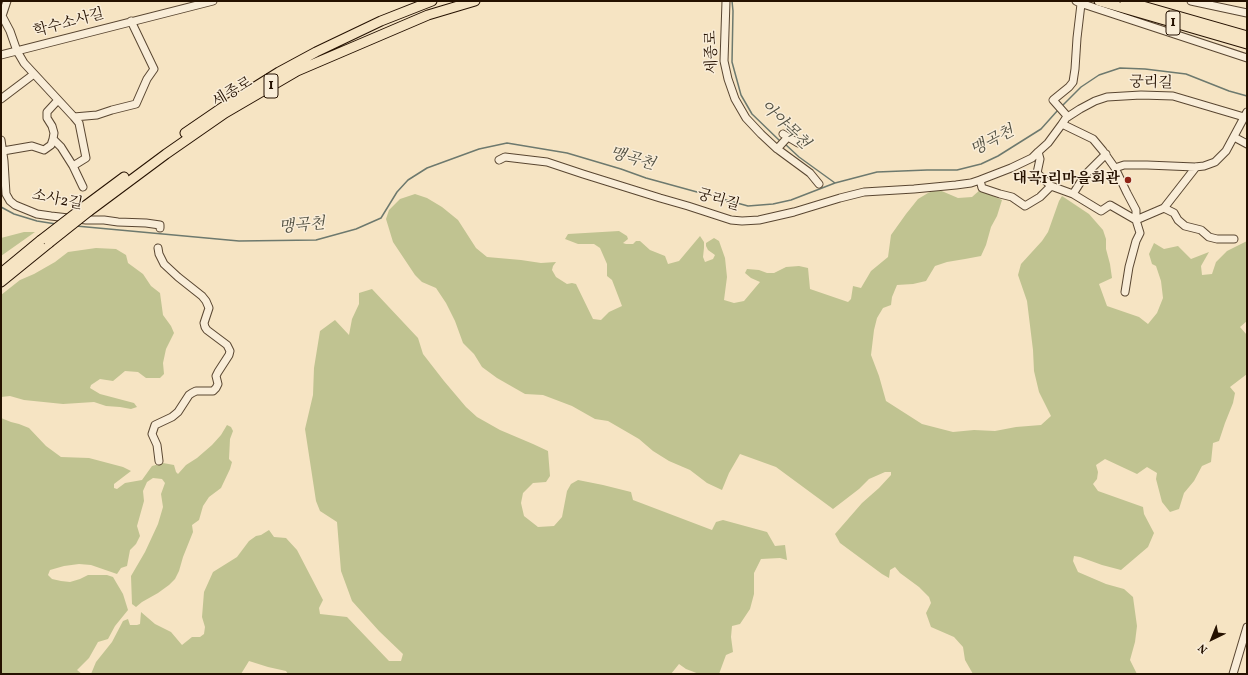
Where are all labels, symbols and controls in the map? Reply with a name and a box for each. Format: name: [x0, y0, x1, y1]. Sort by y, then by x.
street label: 학수소사길: [32, 6, 106, 42]
road number: 1: [1166, 11, 1180, 35]
street label: 세종로: [703, 30, 723, 74]
street label: 세종로: [210, 74, 256, 112]
road number: 1: [264, 74, 278, 98]
street label: 궁리길: [1129, 75, 1173, 93]
water label: 아야목천: [755, 98, 813, 154]
water label: 맹곡천: [968, 123, 1018, 161]
water label: 맹곡천: [607, 144, 657, 176]
place label: 대곡1리마을회관: [1013, 171, 1120, 189]
marker: 대곡1리마을회관: [1123, 175, 1133, 185]
street label: 궁리길: [695, 186, 741, 216]
street label: 소사2길: [30, 187, 84, 215]
water label: 맹곡천: [278, 215, 326, 239]
north arrow: [1192, 619, 1232, 659]
text: N: [1195, 640, 1212, 656]

